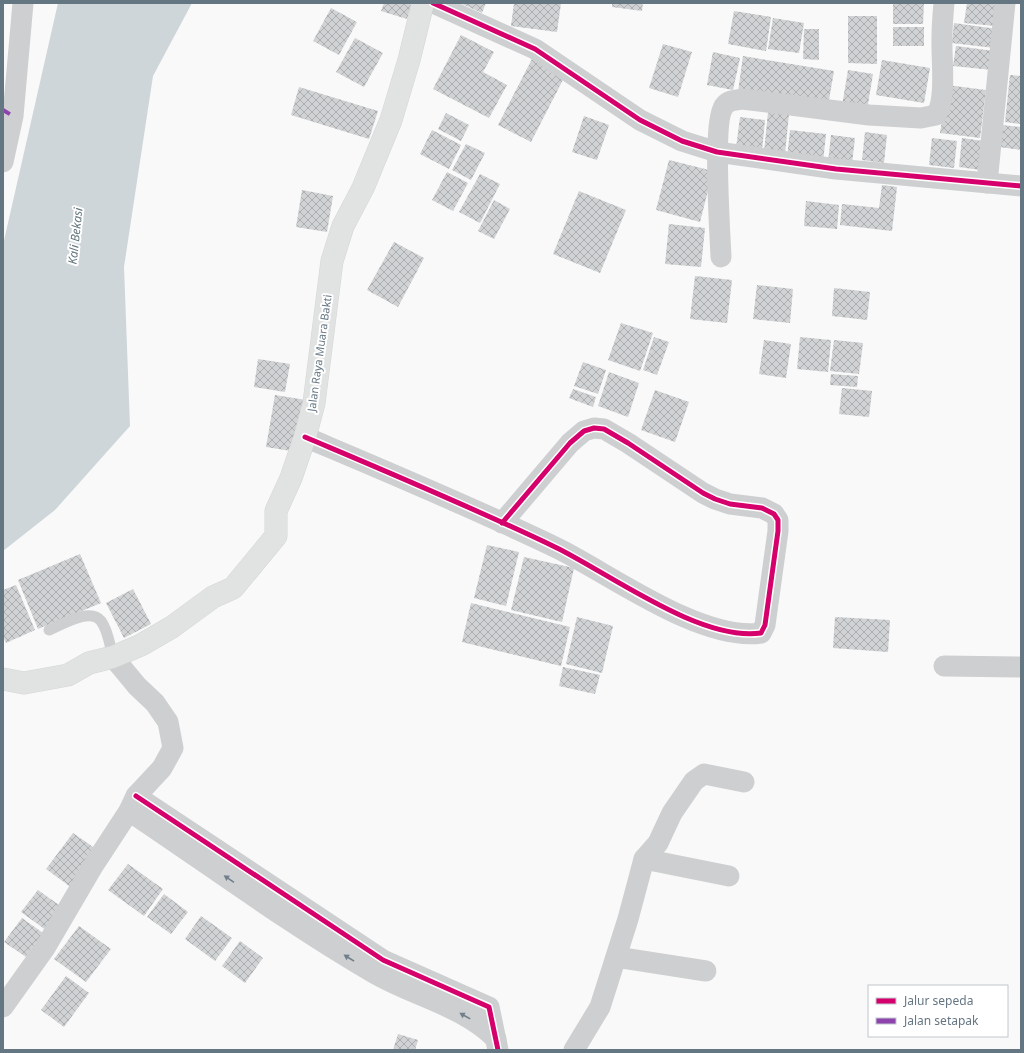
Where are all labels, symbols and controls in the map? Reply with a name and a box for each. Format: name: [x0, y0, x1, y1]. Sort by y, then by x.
water label: Kali Bekasi: [64, 206, 87, 265]
street label: Jalan Raya Muara Bakti: [303, 294, 335, 413]
one-way arrow: [224, 875, 234, 883]
one-way arrow: [343, 955, 355, 962]
legend: [868, 985, 1008, 1037]
text: Jalur sepeda: [903, 992, 973, 1009]
text: Jalan setapak: [903, 1012, 979, 1029]
one-way arrow: [459, 1013, 471, 1020]

